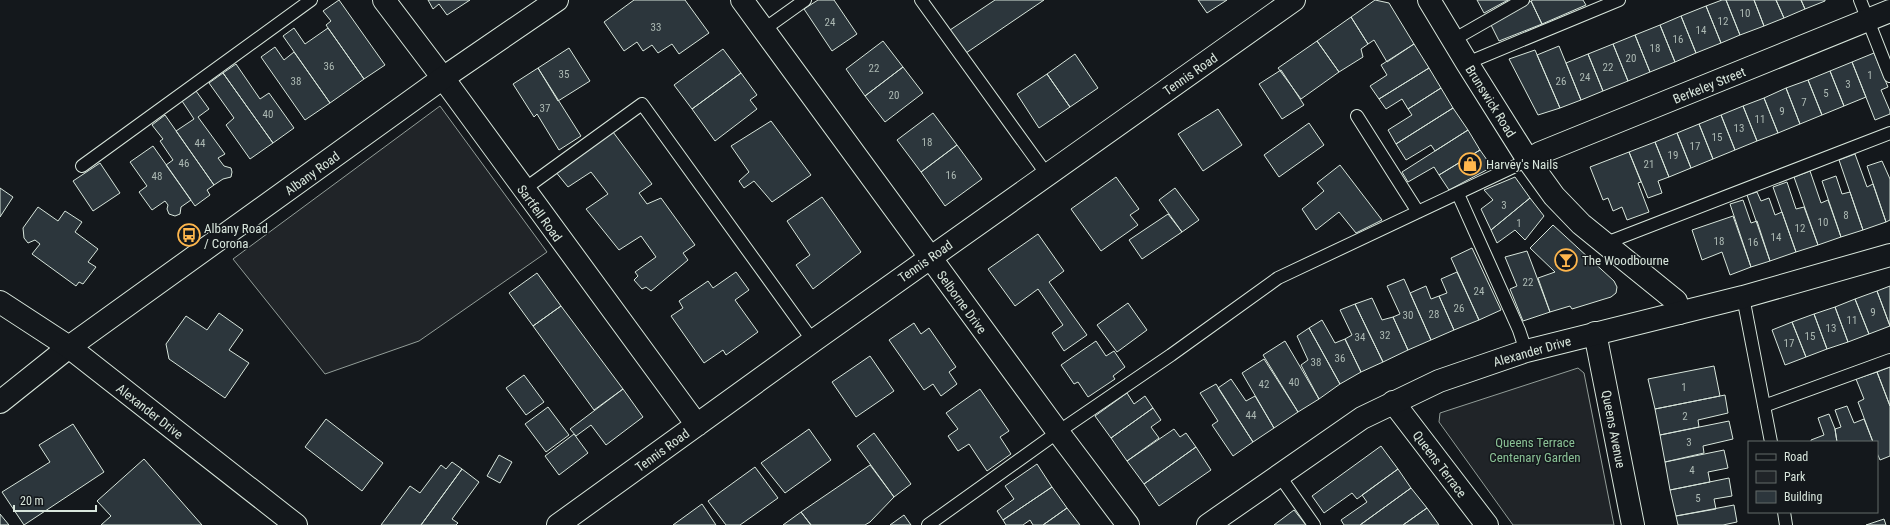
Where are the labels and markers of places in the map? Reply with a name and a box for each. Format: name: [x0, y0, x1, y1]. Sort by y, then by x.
shop icon: Harvey's Nails: [1457, 151, 1483, 177]
place label: Harvey's Nails: [1486, 157, 1558, 172]
place label: Albany Road / Corona: [204, 221, 268, 251]
bus stop icon: Albany Road / Corona: [176, 222, 202, 248]
bar icon: The Woodbourne: [1553, 247, 1579, 273]
place label: The Woodbourne: [1582, 253, 1669, 268]

